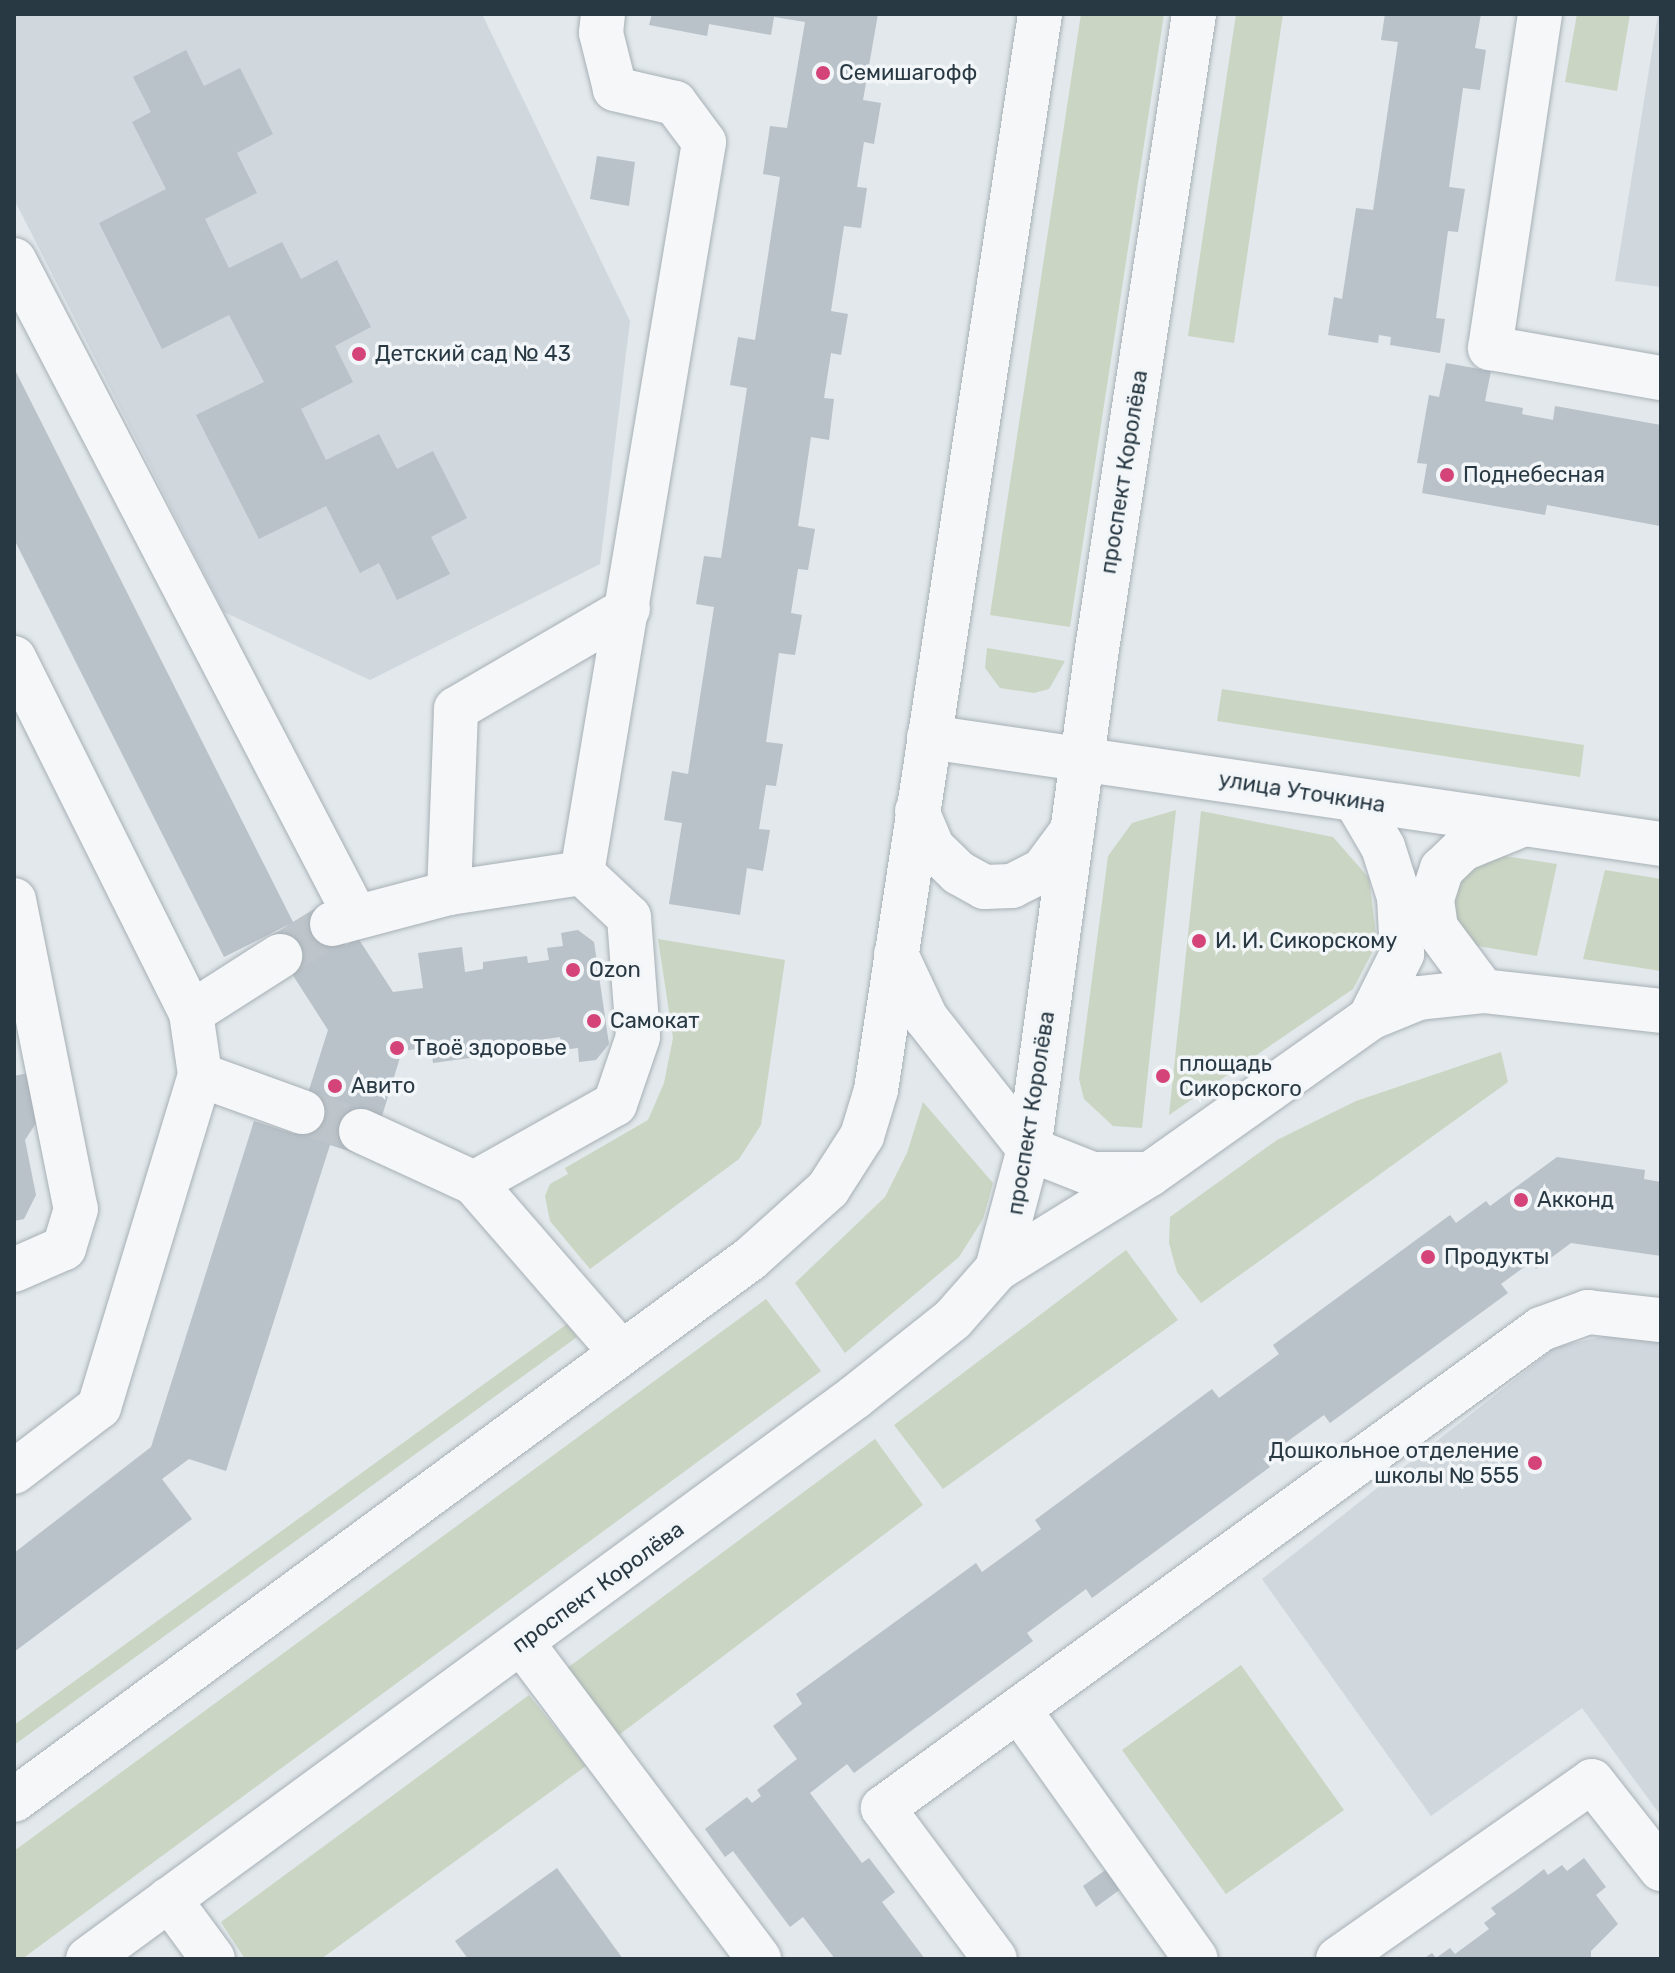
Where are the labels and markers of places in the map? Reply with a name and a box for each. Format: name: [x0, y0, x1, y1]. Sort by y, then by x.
place label: Семишагофф: [839, 60, 977, 86]
marker: Семишагофф: [814, 64, 832, 82]
place label: Детский сад № 43: [375, 341, 571, 367]
marker: Детский сад № 43: [350, 345, 368, 363]
place label: Поднебесная: [1463, 462, 1605, 488]
marker: Поднебесная: [1438, 466, 1456, 484]
place label: И. И. Сикорскому: [1215, 928, 1397, 954]
marker: И. И. Сикорскому: [1190, 932, 1208, 950]
place label: Ozon: [589, 957, 641, 983]
marker: Ozon: [564, 961, 582, 979]
place label: Самокат: [610, 1008, 700, 1034]
marker: Самокат: [585, 1012, 603, 1030]
place label: Твоё здоровье: [413, 1035, 567, 1061]
marker: Твоё здоровье: [388, 1039, 406, 1057]
place label: площадь Сикорского: [1179, 1050, 1302, 1102]
marker: площадь Сикорского: [1154, 1067, 1172, 1085]
place label: Авито: [351, 1073, 415, 1099]
marker: Авито: [326, 1077, 344, 1095]
place label: Акконд: [1537, 1187, 1614, 1213]
marker: Акконд: [1512, 1191, 1530, 1209]
place label: Продукты: [1444, 1244, 1549, 1270]
marker: Продукты: [1419, 1248, 1437, 1266]
place label: Дошкольное отделение школы № 555: [1269, 1437, 1519, 1488]
marker: Дошкольное отделение школы № 555: [1526, 1454, 1544, 1472]

